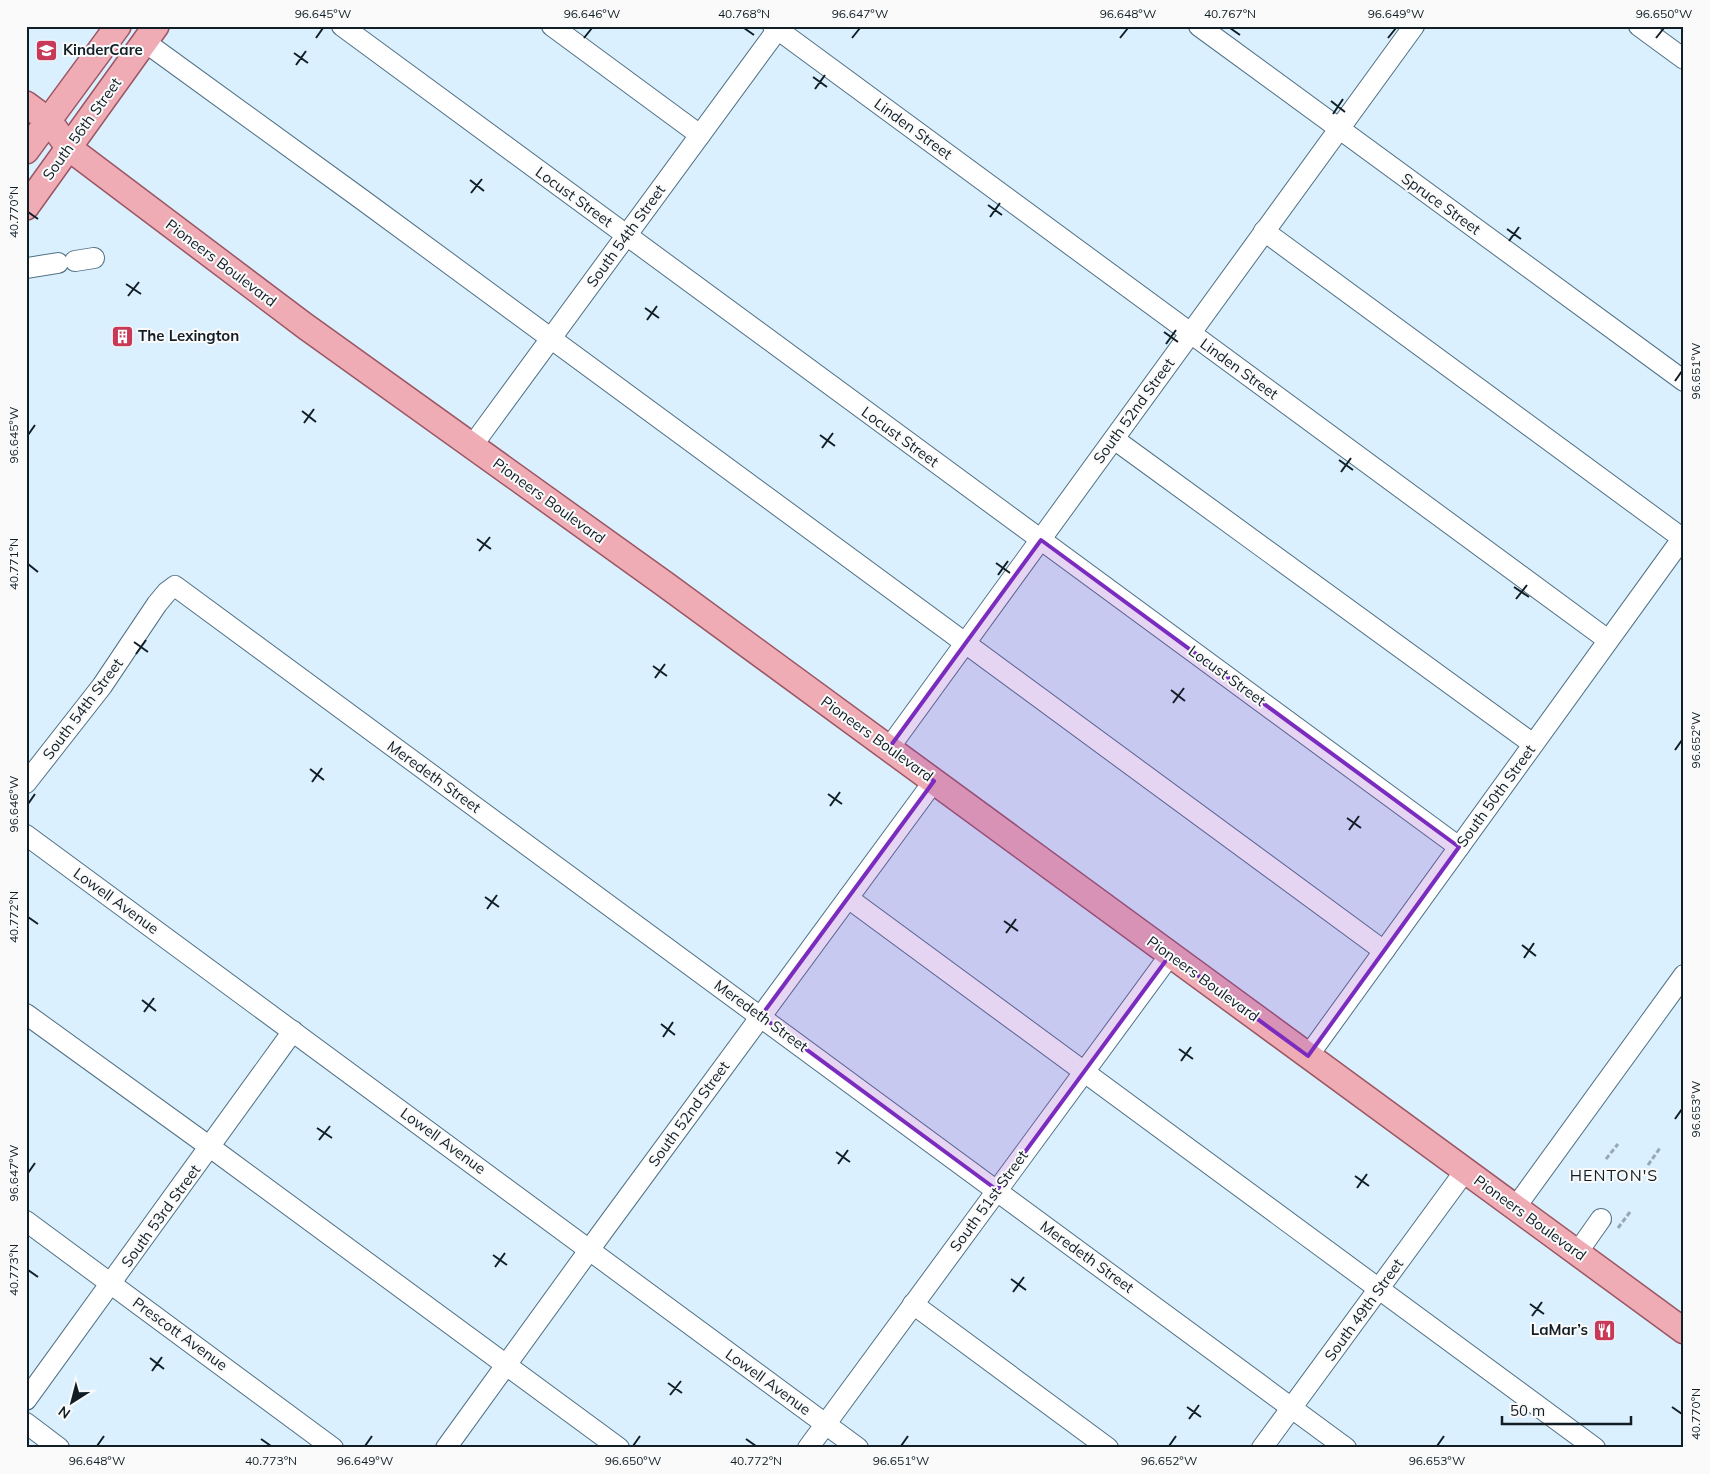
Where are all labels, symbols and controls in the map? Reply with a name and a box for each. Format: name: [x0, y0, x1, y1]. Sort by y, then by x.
text: 96.645°W: [295, 6, 351, 21]
text: 96.646°W: [564, 6, 620, 21]
text: 40.768°N: [718, 6, 770, 21]
text: 96.647°W: [832, 6, 888, 21]
text: 96.648°W: [1100, 6, 1156, 21]
text: 40.767°N: [1204, 6, 1256, 21]
text: 96.649°W: [1368, 6, 1424, 21]
text: 96.650°W: [1636, 6, 1692, 21]
school or university icon: KinderCare: [35, 38, 59, 62]
place label: KinderCare: [63, 40, 143, 59]
street label: South 56th Street: [38, 74, 125, 184]
street label: Linden Street: [871, 94, 956, 163]
street label: Locust Street: [532, 162, 617, 231]
street label: Spruce Street: [1398, 168, 1485, 239]
street label: South 54th Street: [582, 181, 669, 291]
text: 40.770°N: [6, 186, 21, 238]
street label: Pioneers Boulevard: [162, 215, 281, 310]
building icon: The Lexington: [110, 324, 134, 348]
place label: The Lexington: [138, 326, 239, 345]
street label: Linden Street: [1197, 334, 1282, 403]
text: 96.651°W: [1688, 343, 1703, 399]
street label: South 52nd Street: [1089, 354, 1178, 467]
street label: Locust Street: [858, 402, 943, 471]
text: 96.645°W: [6, 407, 21, 463]
street label: Pioneers Boulevard: [490, 454, 609, 548]
text: 40.771°N: [6, 538, 21, 590]
street label: Locust Street: [1185, 641, 1270, 710]
street label: South 54th Street: [38, 654, 127, 763]
street label: Pioneers Boulevard: [818, 692, 937, 786]
text: 96.652°W: [1688, 712, 1703, 768]
street label: Meredeth Street: [384, 736, 485, 817]
street label: South 50th Street: [1452, 741, 1539, 851]
text: 96.646°W: [6, 776, 21, 832]
street label: Lowell Avenue: [70, 863, 163, 938]
text: 40.772°N: [6, 891, 21, 943]
street label: Pioneers Boulevard: [1144, 932, 1263, 1026]
street label: Meredeth Street: [711, 975, 812, 1056]
street label: South 52nd Street: [644, 1057, 733, 1170]
text: 96.653°W: [1688, 1081, 1703, 1137]
street label: Lowell Avenue: [397, 1103, 490, 1178]
text: 96.647°W: [6, 1145, 21, 1201]
street label: South 51st Street: [945, 1146, 1032, 1255]
street label: South 53rd Street: [117, 1161, 204, 1271]
district label: HENTON'S: [1570, 1165, 1658, 1185]
street label: Pioneers Boulevard: [1471, 1171, 1590, 1265]
street label: Meredeth Street: [1037, 1216, 1138, 1297]
text: 40.773°N: [6, 1244, 21, 1296]
street label: South 49th Street: [1320, 1255, 1407, 1365]
street label: Prescott Avenue: [129, 1293, 232, 1374]
restaurant icon: LaMar’s: [1592, 1318, 1616, 1342]
place label: LaMar’s: [1531, 1320, 1588, 1339]
street label: Lowell Avenue: [722, 1344, 815, 1419]
north arrow: [48, 1376, 98, 1426]
text: 40.770°N: [1688, 1388, 1703, 1440]
scale bar: [1502, 1394, 1631, 1426]
text: 50 m: [1510, 1401, 1545, 1420]
text: N: [55, 1402, 74, 1423]
text: 96.648°W: [69, 1453, 125, 1468]
text: 40.773°N: [245, 1453, 297, 1468]
text: 96.649°W: [337, 1453, 393, 1468]
text: 96.650°W: [605, 1453, 661, 1468]
text: 40.772°N: [730, 1453, 782, 1468]
text: 96.651°W: [873, 1453, 929, 1468]
text: 96.652°W: [1141, 1453, 1197, 1468]
text: 96.653°W: [1409, 1453, 1465, 1468]

